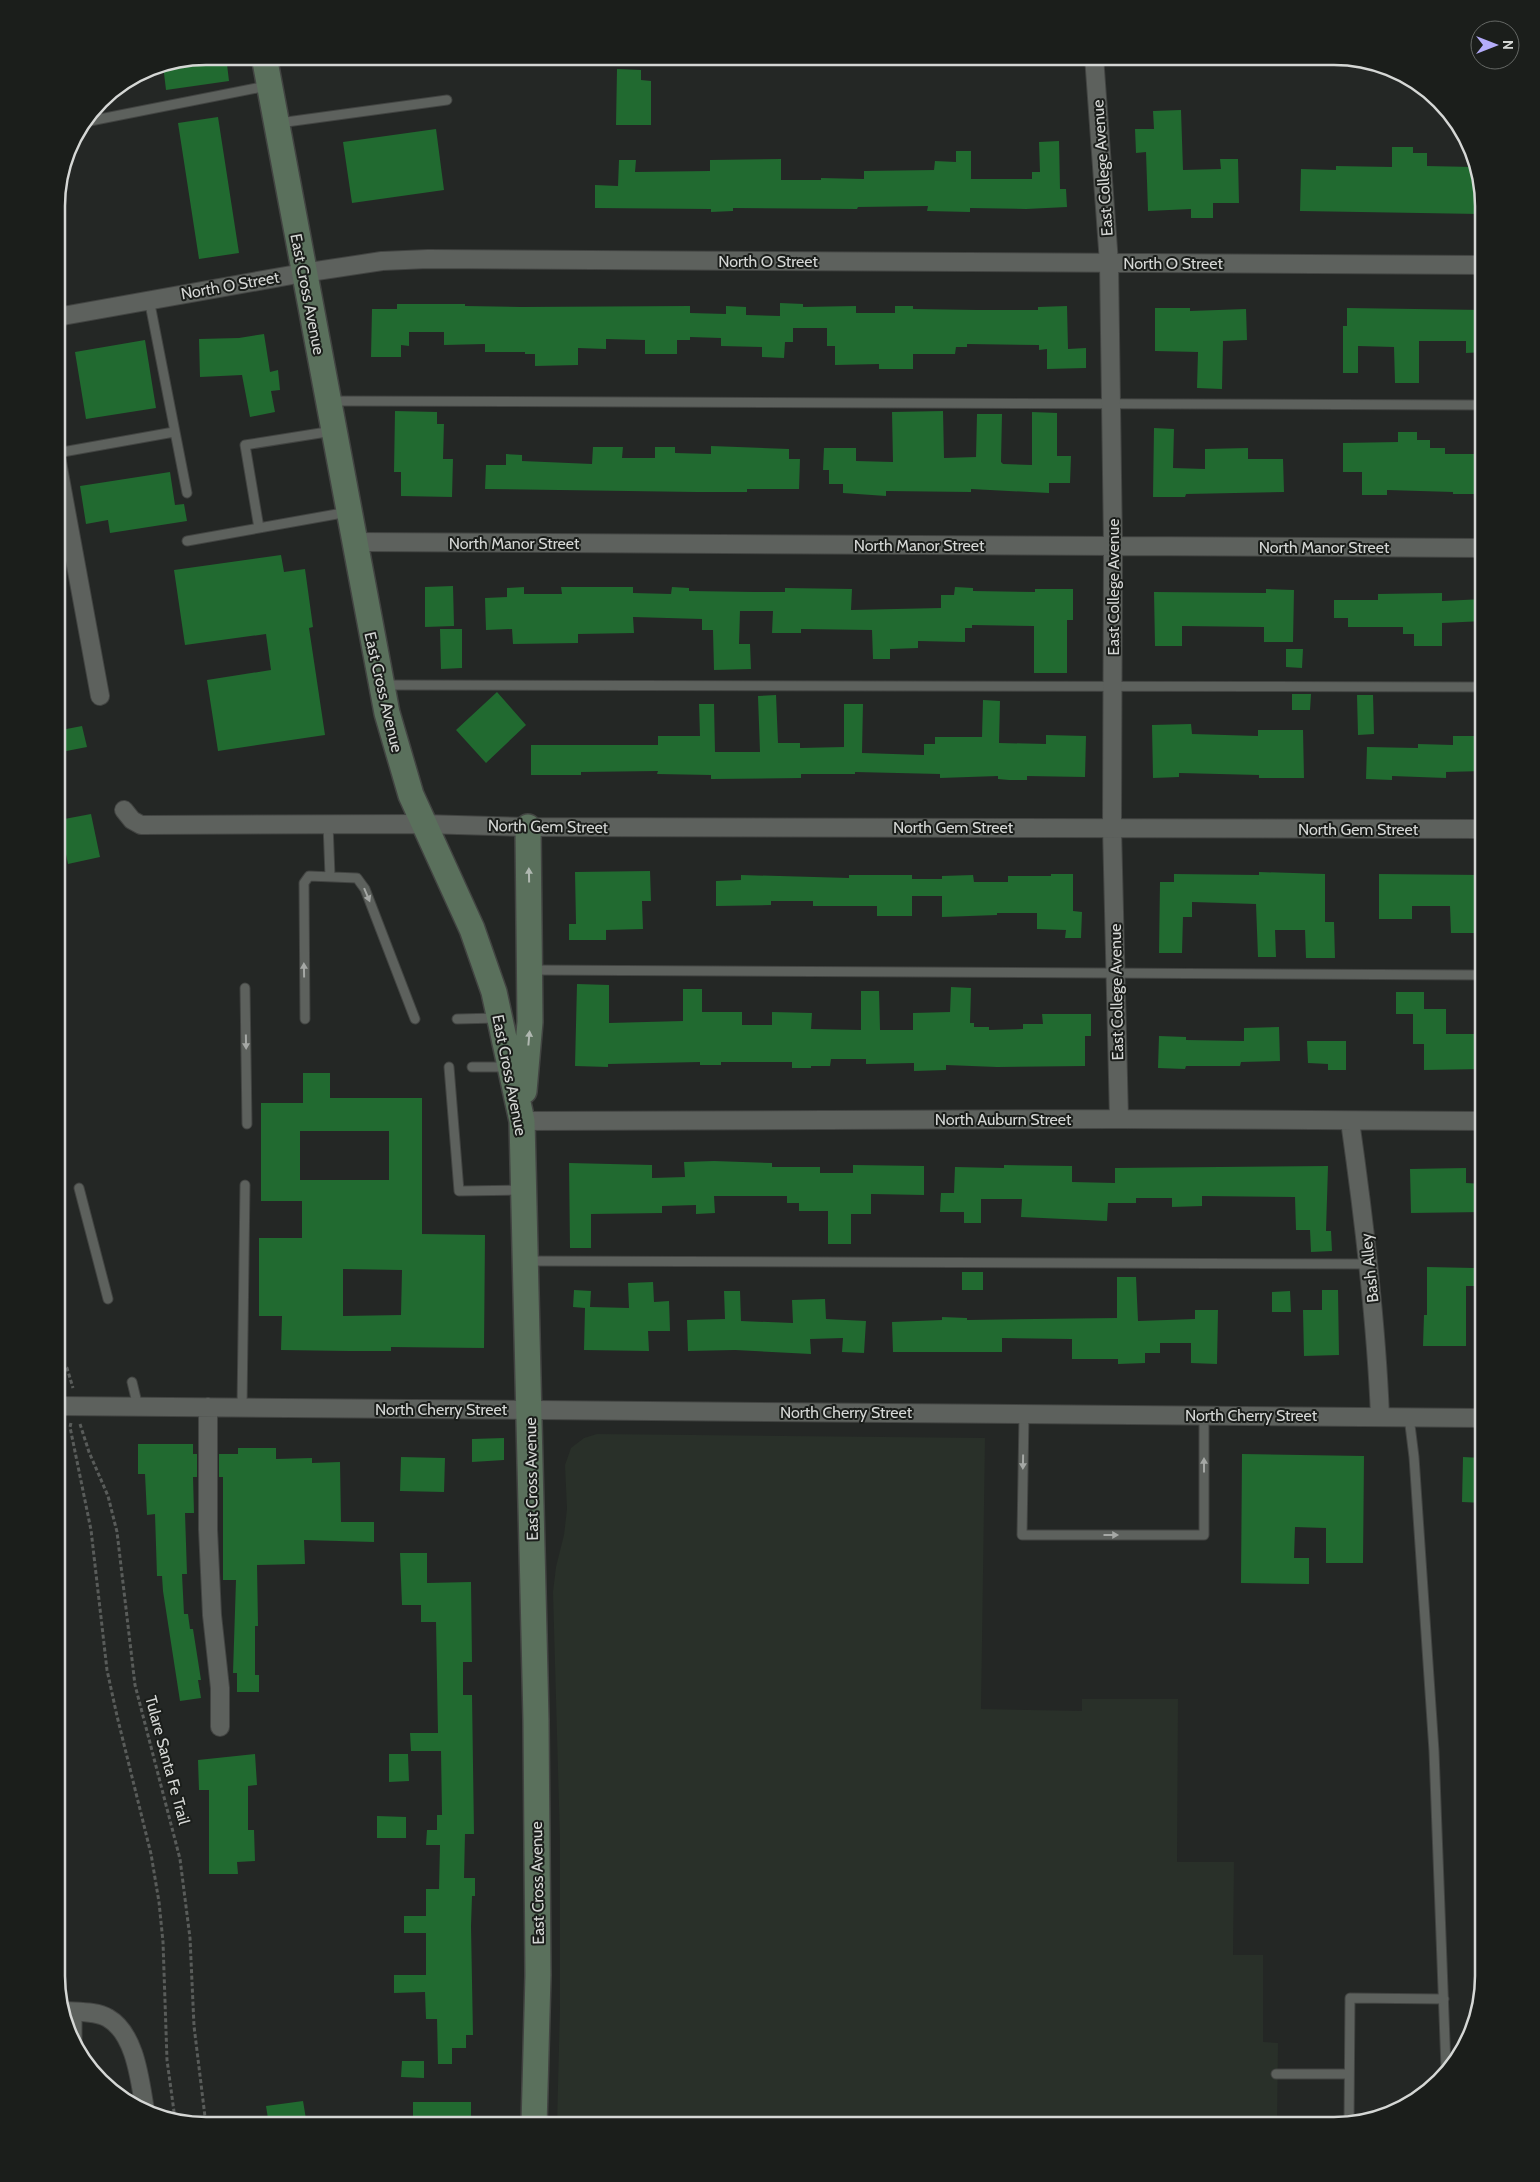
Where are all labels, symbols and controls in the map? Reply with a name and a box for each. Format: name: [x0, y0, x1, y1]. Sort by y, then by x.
north arrow: [1470, 20, 1520, 70]
text: N: [1499, 40, 1517, 50]
street label: East College Avenue: [1088, 99, 1117, 237]
street label: East Cross Avenue: [286, 232, 329, 356]
street label: North O Street: [718, 252, 818, 271]
street label: North O Street: [1123, 254, 1223, 273]
street label: North O Street: [179, 267, 281, 303]
street label: East College Avenue: [1104, 519, 1123, 655]
street label: North Manor Street: [449, 534, 580, 553]
street label: North Manor Street: [854, 536, 985, 555]
street label: North Manor Street: [1259, 538, 1390, 557]
street label: East Cross Avenue: [360, 630, 407, 754]
street label: North Gem Street: [488, 816, 609, 837]
street label: North Gem Street: [893, 818, 1014, 837]
street label: North Gem Street: [1298, 820, 1419, 839]
one-way arrow: [525, 867, 533, 883]
one-way arrow: [363, 888, 371, 902]
street label: East College Avenue: [1106, 923, 1127, 1061]
one-way arrow: [300, 962, 308, 978]
street label: East Cross Avenue: [488, 1013, 531, 1137]
one-way arrow: [525, 1030, 533, 1046]
one-way arrow: [243, 1035, 251, 1051]
street label: North Auburn Street: [935, 1110, 1072, 1129]
street label: Bash Alley: [1356, 1232, 1383, 1304]
street label: North Cherry Street: [375, 1400, 508, 1419]
street label: North Cherry Street: [780, 1403, 913, 1422]
street label: North Cherry Street: [1185, 1406, 1318, 1425]
street label: East Cross Avenue: [521, 1417, 542, 1541]
one-way arrow: [1019, 1455, 1027, 1471]
one-way arrow: [1200, 1457, 1208, 1473]
one-way arrow: [1103, 1531, 1119, 1539]
street label: Tulare Santa Fe Trail: [141, 1694, 194, 1827]
street label: East Cross Avenue: [527, 1821, 548, 1945]

